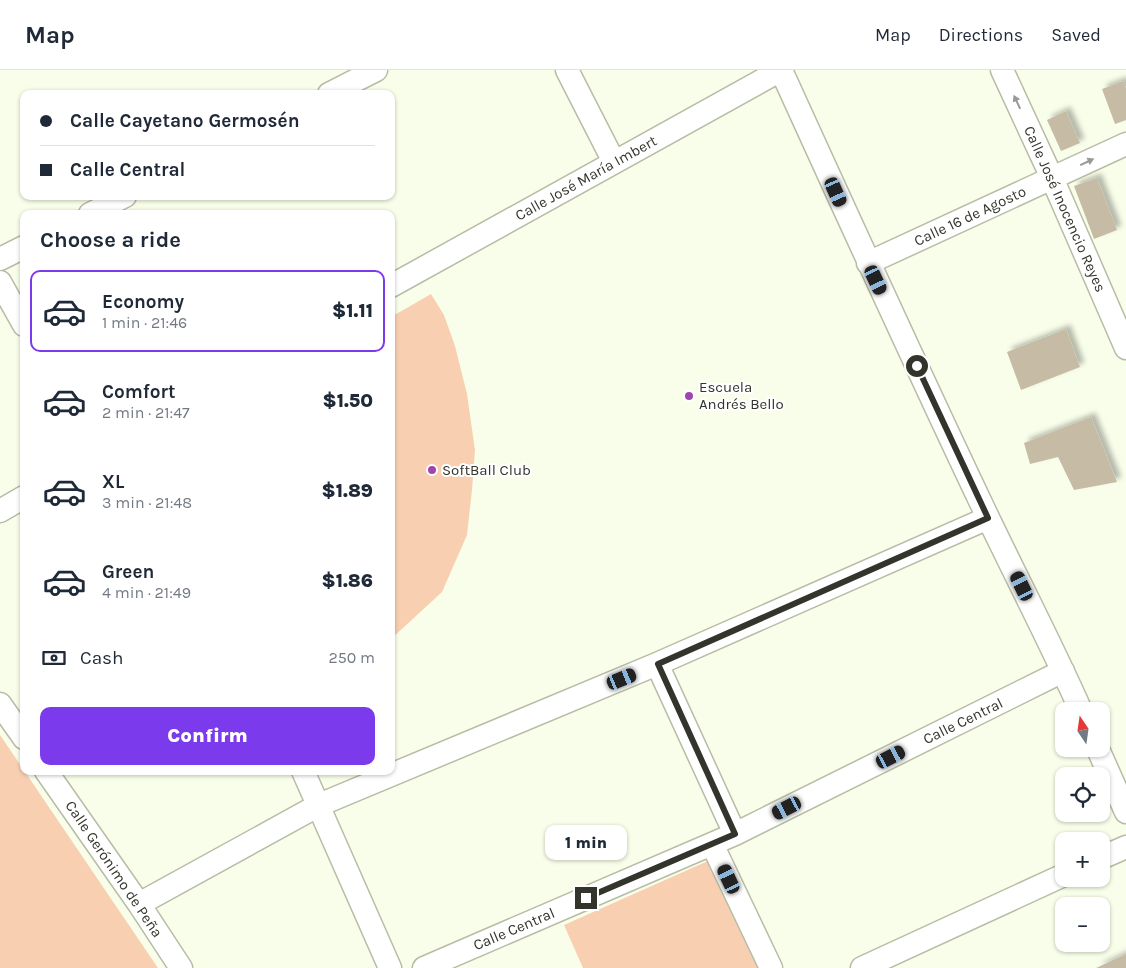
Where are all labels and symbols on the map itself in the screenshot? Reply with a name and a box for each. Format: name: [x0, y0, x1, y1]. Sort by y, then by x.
one-way arrow: [1013, 95, 1021, 109]
street label: Calle José Inocencio Reyes: [1020, 123, 1110, 295]
street label: Calle José María Imbert: [512, 131, 660, 224]
one-way arrow: [1080, 158, 1094, 166]
car: [823, 175, 848, 209]
street label: Calle 16 de Agosto: [911, 182, 1029, 250]
car: [862, 263, 889, 297]
route start: [906, 355, 928, 377]
place label: Escuela Andrés Bello: [699, 378, 784, 413]
marker: Escuela Andrés Bello: [683, 390, 695, 402]
place label: SoftBall Club: [442, 461, 531, 479]
marker: SoftBall Club: [426, 464, 438, 476]
car: [1008, 569, 1035, 603]
car: [605, 666, 638, 692]
street label: Calle Central: [920, 694, 1006, 748]
north arrow: [1055, 702, 1110, 758]
car: [874, 744, 907, 770]
car: [770, 795, 803, 821]
street label: Calle Gerónimo de Peña: [62, 797, 166, 941]
callout: 1 min: [545, 826, 627, 860]
car: [715, 862, 742, 896]
route end: [575, 887, 597, 909]
street label: Calle Central: [471, 904, 557, 954]

